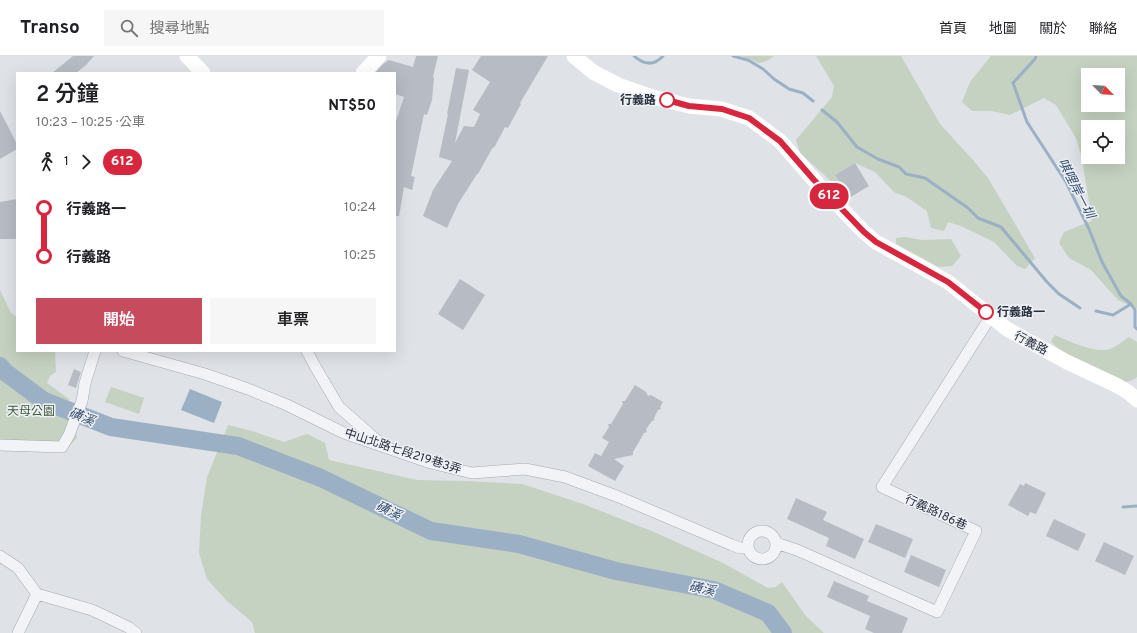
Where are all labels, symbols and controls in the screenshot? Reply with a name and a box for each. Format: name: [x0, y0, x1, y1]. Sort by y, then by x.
search box: [104, 10, 384, 46]
text: Transo: [20, 16, 80, 40]
icon: search: [118, 17, 140, 39]
text: 搜尋地點: [150, 20, 210, 39]
text: 首頁: [939, 21, 967, 38]
text: 地圖: [989, 21, 1017, 38]
text: 關於: [1039, 21, 1067, 38]
text: 聯絡: [1089, 21, 1117, 38]
north arrow: [1081, 68, 1125, 112]
map controls: [1081, 68, 1125, 164]
text: 2 分鐘: [36, 82, 99, 109]
marker: 行義路: [659, 92, 675, 108]
place label: 行義路: [620, 93, 656, 109]
text: NT$50: [328, 97, 376, 116]
text: 10:23 – 10:25 · 公車: [36, 115, 145, 131]
button: locate: [1081, 120, 1125, 164]
icon: walk: [36, 151, 58, 173]
icon: forward: [75, 151, 97, 173]
text: 612: [111, 153, 134, 170]
text: 1: [64, 154, 69, 170]
water label: 唭哩岸一圳: [1053, 156, 1098, 223]
line badge: 612: [806, 183, 852, 209]
text: 612: [818, 187, 840, 204]
text: 10:24: [344, 200, 376, 216]
text: 行義路一: [66, 201, 126, 220]
text: 10:25: [344, 248, 376, 264]
text: 行義路: [66, 249, 111, 268]
button: 開始: [36, 298, 202, 344]
button: 車票: [210, 298, 376, 344]
marker: 行義路一: [978, 304, 994, 320]
place label: 行義路一: [997, 305, 1045, 321]
street label: 行義路: [1011, 328, 1050, 359]
park label: 天母公園: [7, 404, 55, 420]
water label: 磺溪: [66, 406, 98, 431]
street label: 中山北路七段219巷3弄: [342, 425, 463, 478]
street label: 行義路186巷: [902, 492, 969, 534]
water label: 磺溪: [373, 499, 405, 526]
water label: 磺溪: [687, 579, 718, 601]

